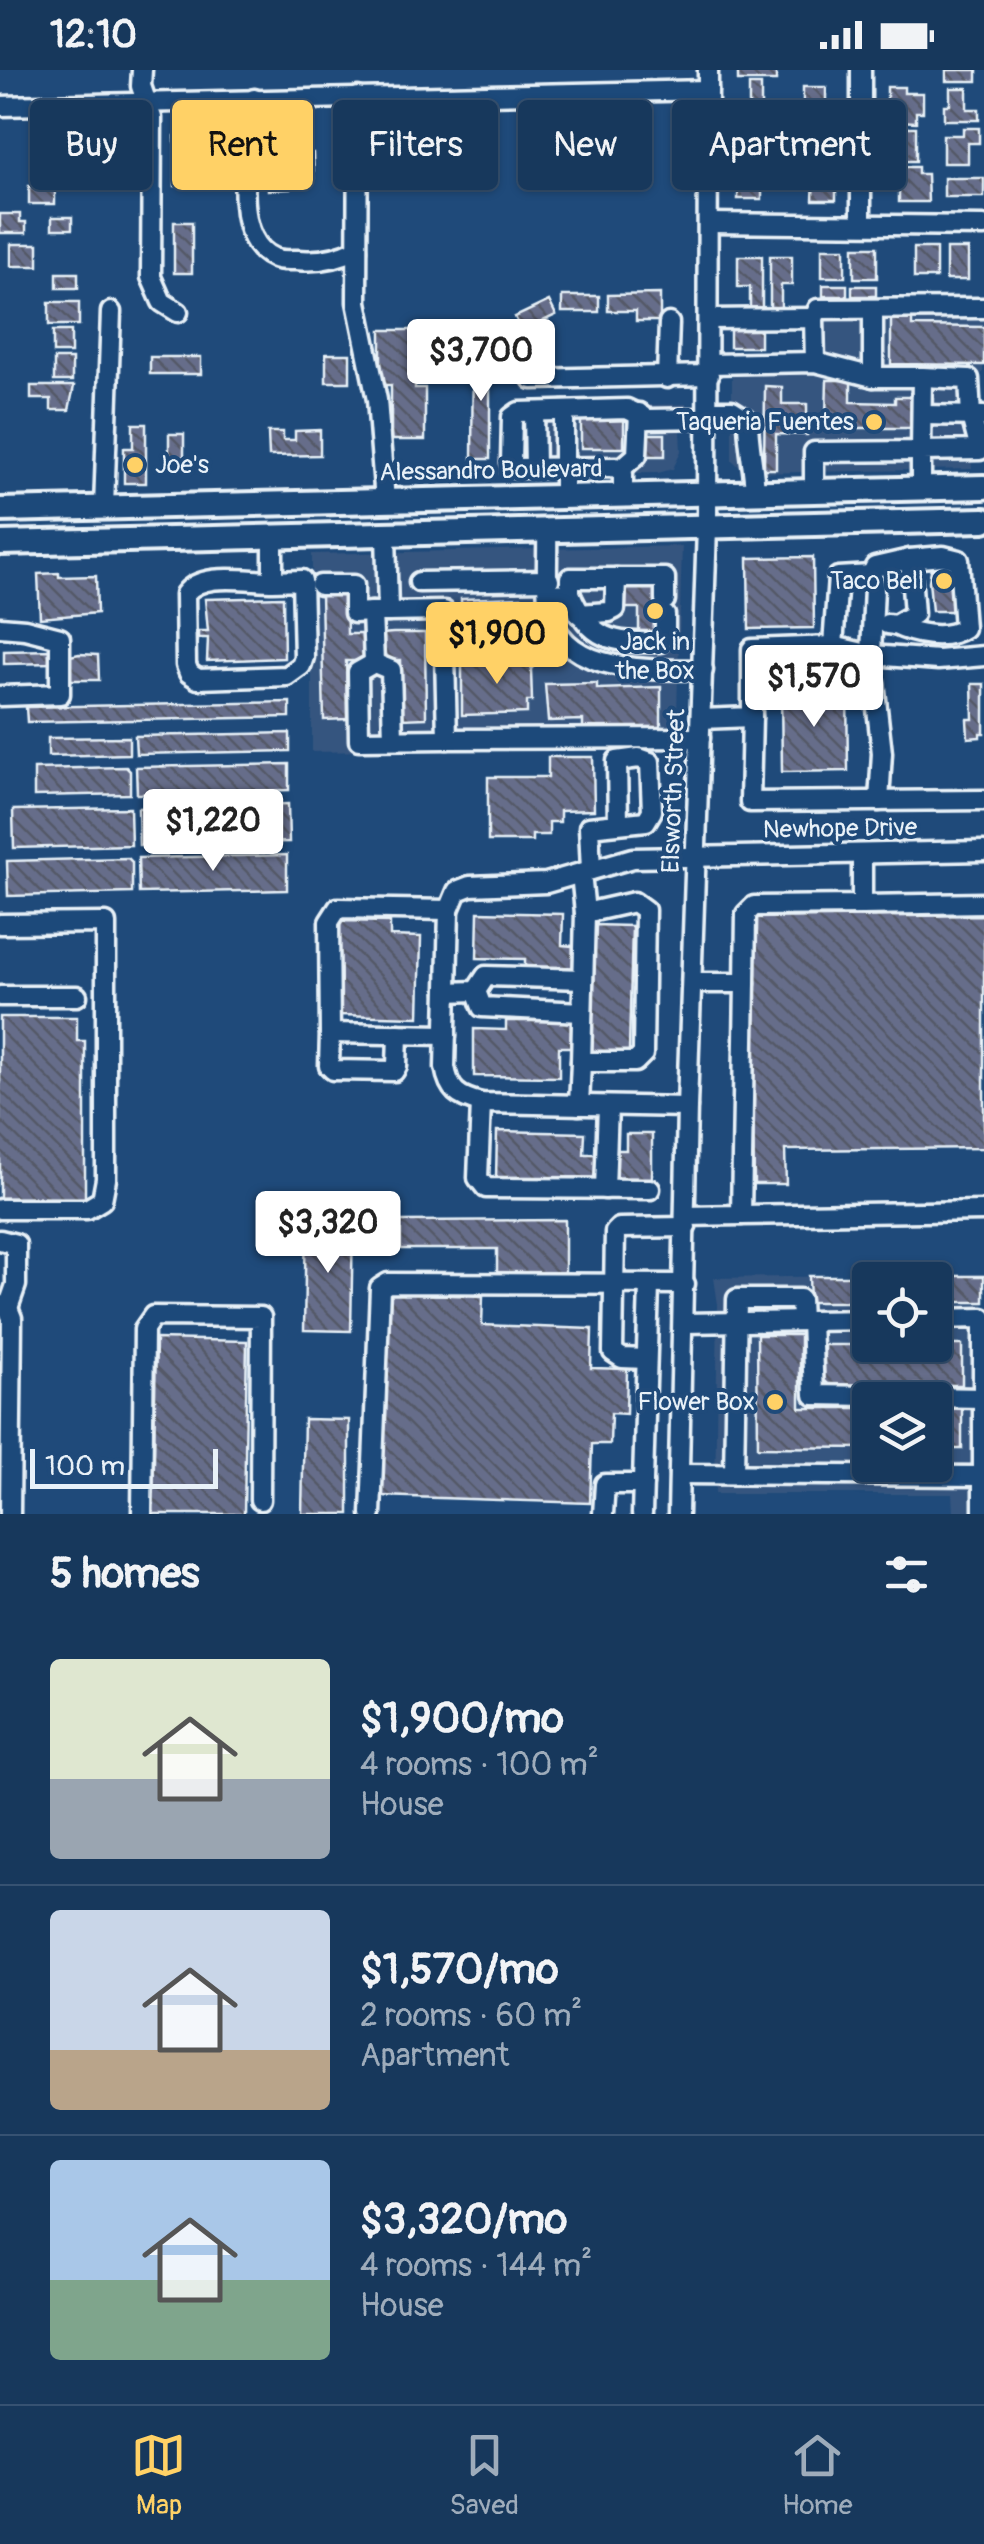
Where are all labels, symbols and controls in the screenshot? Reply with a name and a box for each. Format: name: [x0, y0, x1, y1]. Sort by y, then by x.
text: 12:10: [50, 11, 137, 59]
chip: Buy: [30, 100, 152, 190]
chip: Rent: [172, 100, 313, 190]
chip: Filters: [333, 100, 498, 190]
chip: New: [518, 100, 652, 190]
chip: Apartment: [672, 100, 906, 190]
pin: $3,700: [400, 319, 562, 404]
text: $3,700: [429, 331, 533, 371]
place label: Taqueria Fuentes: [676, 407, 854, 438]
marker: Taqueria Fuentes: [863, 411, 885, 433]
place label: Joe's: [155, 450, 209, 481]
marker: Joe's: [124, 454, 146, 476]
street label: Alessandro Boulevard: [379, 454, 603, 488]
place label: Taco Bell: [830, 566, 924, 597]
marker: Taco Bell: [933, 570, 955, 592]
marker: Jack in the Box: [644, 600, 666, 622]
pin: $1,900: [416, 602, 578, 687]
text: $1,900: [448, 614, 546, 654]
place label: Jack in the Box: [614, 627, 695, 687]
pin: $1,570: [733, 645, 895, 730]
text: $1,570: [767, 657, 861, 697]
street label: Elsworth Street: [656, 707, 692, 874]
pin: $1,220: [132, 789, 294, 874]
text: $1,220: [165, 801, 261, 841]
street label: Newhope Drive: [763, 812, 918, 846]
pin: $3,320: [247, 1191, 409, 1276]
text: $3,320: [278, 1203, 378, 1243]
map controls: [852, 1262, 952, 1482]
button: locate: [852, 1262, 952, 1362]
button: layers: [852, 1382, 952, 1482]
place label: Flower Box: [637, 1387, 755, 1418]
marker: Flower Box: [764, 1391, 786, 1413]
scale bar: [30, 1444, 218, 1488]
text: 100 m: [45, 1449, 125, 1484]
icon: filters: [879, 1547, 934, 1602]
text: 5 homes: [50, 1548, 200, 1600]
text: $1,900/mo: [360, 1693, 564, 1745]
icon: home: [130, 1699, 250, 1819]
text: 4 rooms · 100 m²: [360, 1745, 599, 1785]
text: House: [360, 1785, 444, 1825]
text: $1,570/mo: [360, 1944, 558, 1996]
icon: home: [130, 1950, 250, 2070]
text: 2 rooms · 60 m²: [360, 1996, 582, 2036]
text: Apartment: [360, 2036, 509, 2076]
text: $3,320/mo: [360, 2194, 567, 2246]
icon: home: [130, 2200, 250, 2320]
text: 4 rooms · 144 m²: [360, 2246, 592, 2286]
text: House: [360, 2286, 444, 2326]
tab: Map: [131, 2428, 186, 2523]
tab: Saved: [449, 2428, 519, 2523]
tab: Home: [782, 2428, 852, 2523]

